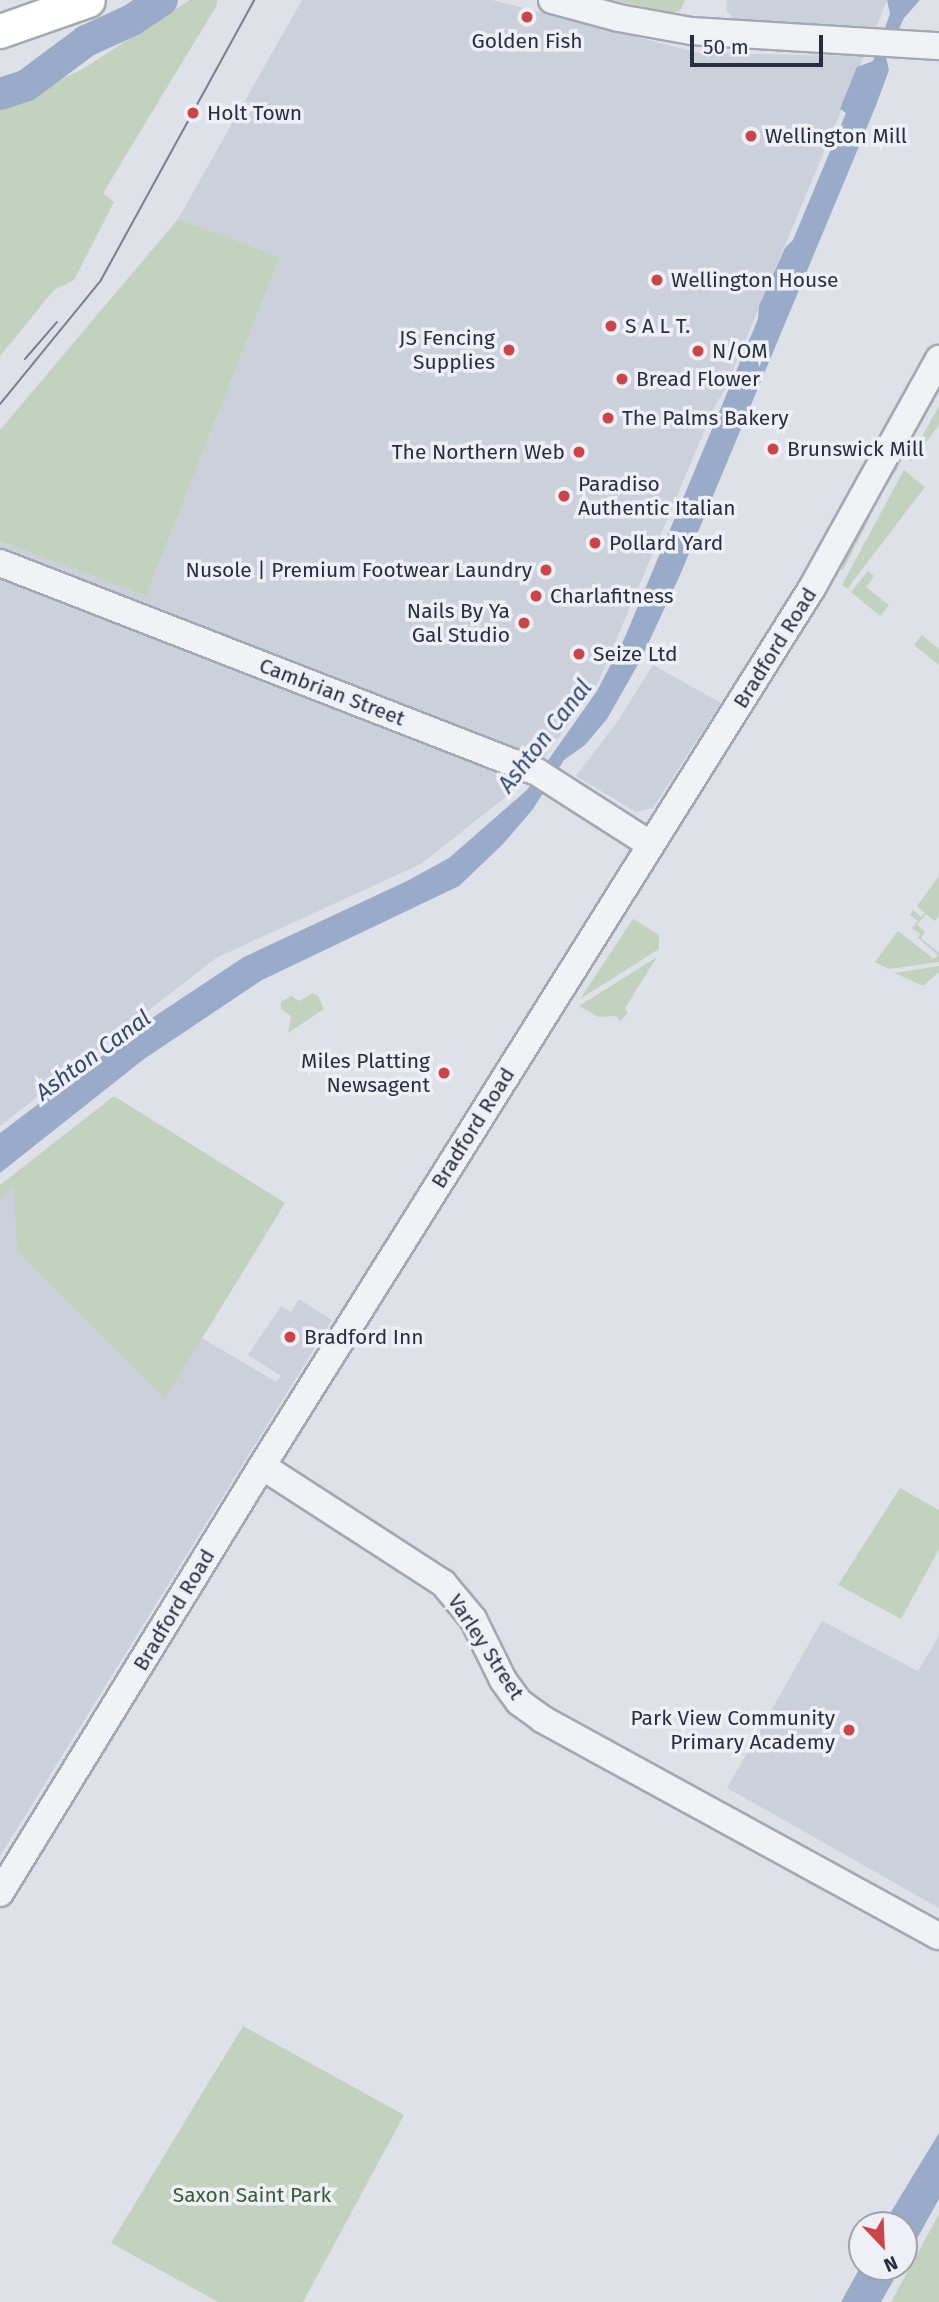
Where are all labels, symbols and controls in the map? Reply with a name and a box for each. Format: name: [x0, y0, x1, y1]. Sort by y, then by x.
marker: Golden Fish: [519, 9, 535, 25]
scale bar: [694, 21, 827, 65]
place label: Golden Fish: [471, 28, 583, 54]
text: 50 m: [703, 34, 749, 60]
place label: Holt Town: [207, 100, 302, 126]
marker: Holt Town: [185, 105, 201, 121]
place label: Wellington Mill: [765, 123, 907, 149]
marker: Wellington Mill: [743, 128, 759, 144]
place label: Wellington House: [671, 267, 838, 293]
marker: Wellington House: [649, 272, 665, 288]
place label: S A L T.: [625, 313, 690, 339]
marker: S A L T.: [603, 318, 619, 334]
place label: JS Fencing Supplies: [399, 325, 495, 375]
place label: N/OM: [712, 338, 768, 364]
marker: JS Fencing Supplies: [501, 342, 517, 358]
marker: N/OM: [690, 343, 706, 359]
place label: Bread Flower: [636, 366, 760, 392]
marker: Bread Flower: [614, 371, 630, 387]
place label: The Palms Bakery: [622, 405, 789, 431]
marker: The Palms Bakery: [600, 410, 616, 426]
place label: Brunswick Mill: [787, 436, 924, 462]
place label: The Northern Web: [392, 439, 565, 465]
marker: Brunswick Mill: [765, 441, 781, 457]
marker: The Northern Web: [571, 444, 587, 460]
place label: Paradiso Authentic Italian: [578, 471, 736, 521]
marker: Paradiso Authentic Italian: [556, 488, 572, 504]
place label: Pollard Yard: [609, 530, 723, 556]
marker: Pollard Yard: [587, 535, 603, 551]
place label: Nusole | Premium Footwear Laundry: [186, 557, 532, 583]
marker: Nusole | Premium Footwear Laundry: [538, 562, 554, 578]
place label: Charlafitness: [550, 583, 674, 609]
street label: Bradford Road: [728, 583, 822, 713]
marker: Charlafitness: [528, 588, 544, 604]
place label: Nails By Ya Gal Studio: [407, 598, 510, 648]
marker: Nails By Ya Gal Studio: [516, 615, 532, 631]
place label: Seize Ltd: [593, 641, 678, 667]
marker: Seize Ltd: [571, 646, 587, 662]
street label: Cambrian Street: [256, 653, 408, 731]
water label: Ashton Canal: [492, 674, 598, 798]
water label: Ashton Canal: [30, 1004, 156, 1106]
place label: Miles Platting Newsagent: [301, 1048, 430, 1098]
street label: Bradford Road: [426, 1063, 520, 1193]
marker: Miles Platting Newsagent: [436, 1065, 452, 1081]
place label: Bradford Inn: [304, 1324, 424, 1350]
marker: Bradford Inn: [282, 1329, 298, 1345]
street label: Bradford Road: [128, 1545, 220, 1675]
street label: Varley Street: [443, 1590, 529, 1704]
place label: Park View Community Primary Academy: [631, 1705, 835, 1755]
marker: Park View Community Primary Academy: [841, 1722, 857, 1738]
park label: Saxon Saint Park: [173, 2182, 331, 2208]
north arrow: [848, 2211, 918, 2281]
text: N: [880, 2251, 901, 2277]

